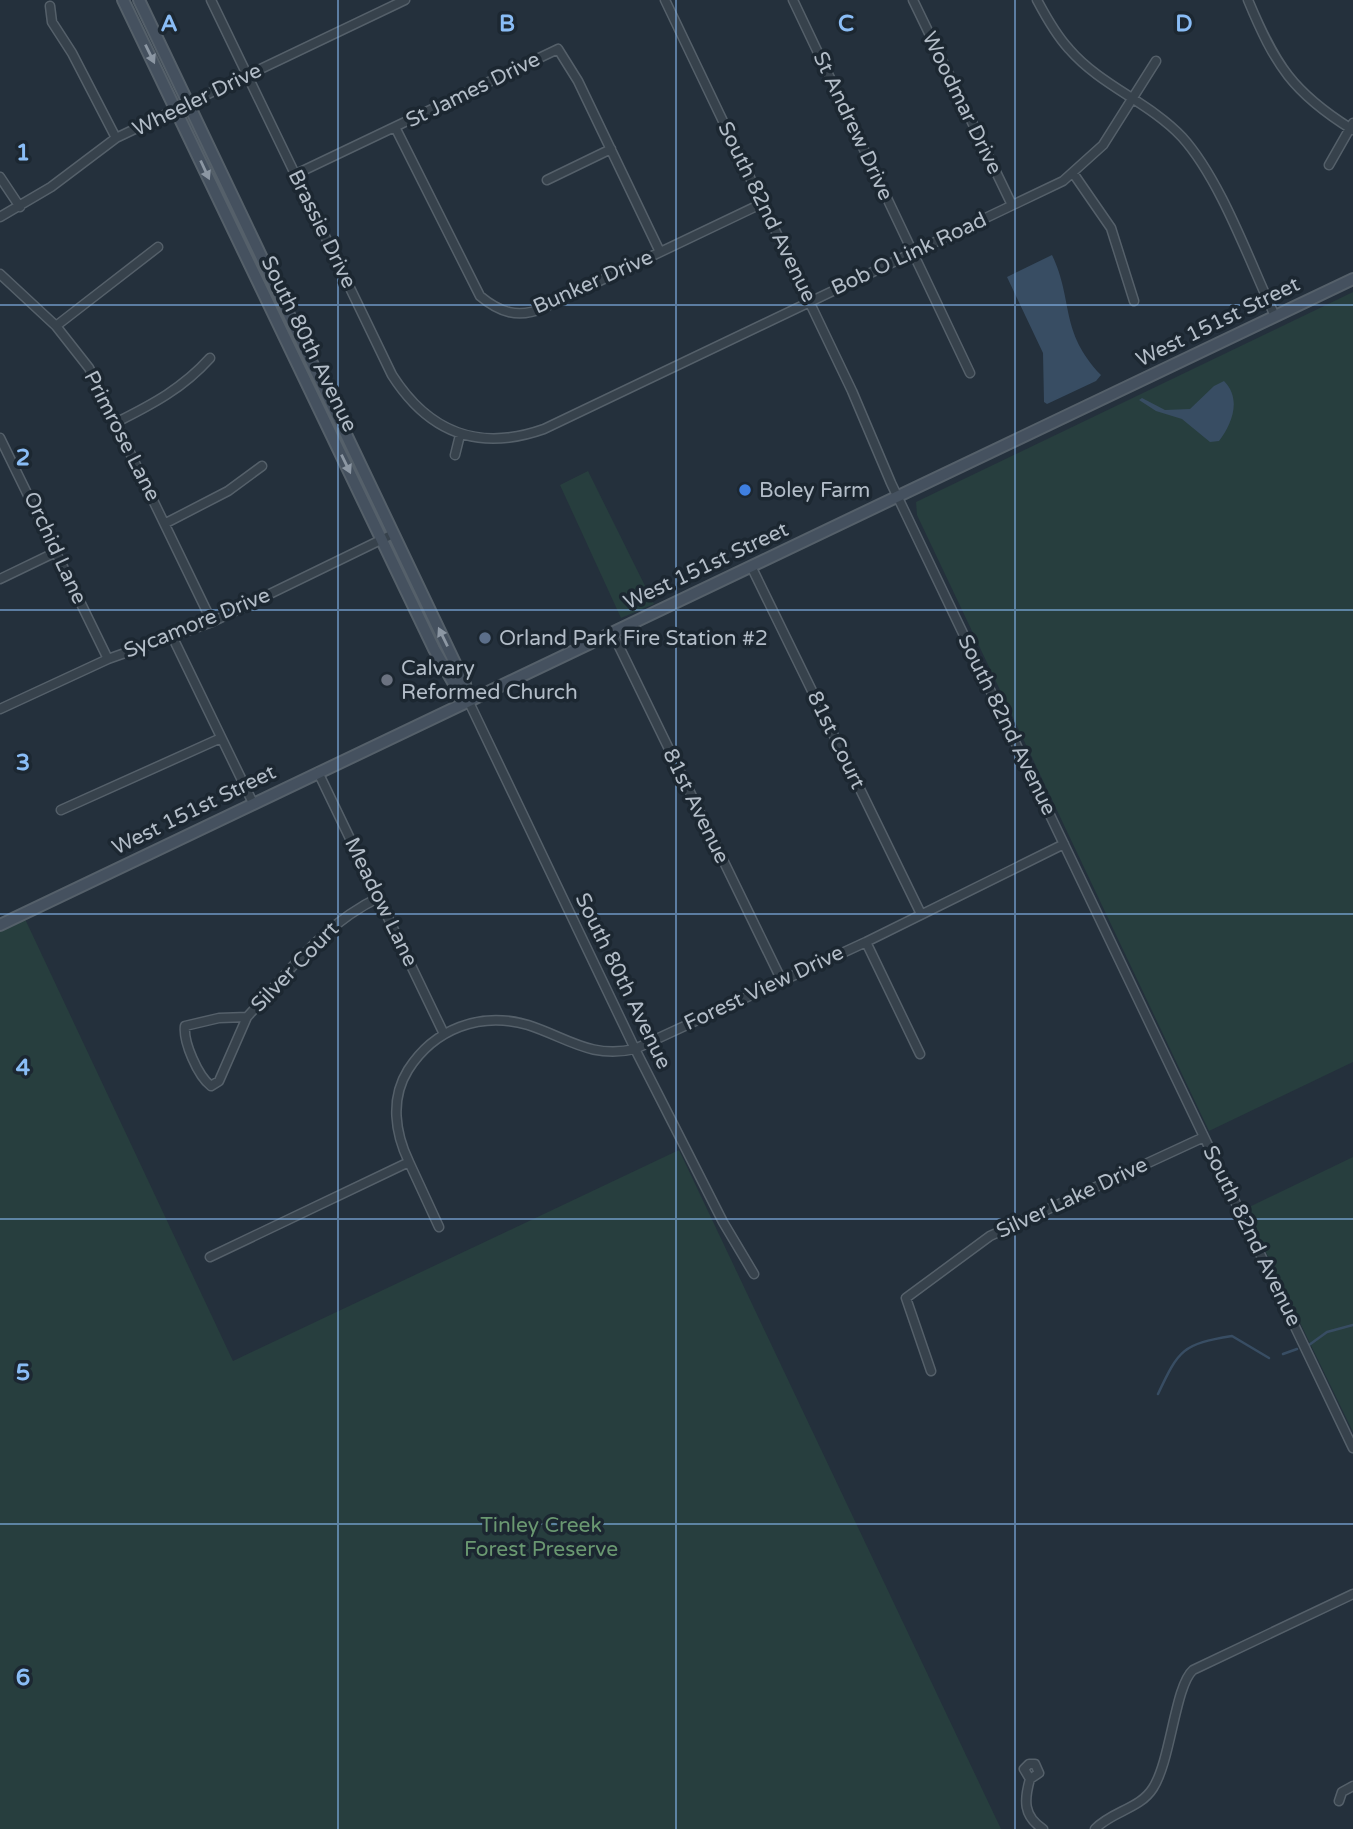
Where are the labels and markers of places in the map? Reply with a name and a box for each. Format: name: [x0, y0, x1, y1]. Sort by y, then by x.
place label: Boley Farm: [759, 478, 870, 503]
marker: Boley Farm: [737, 482, 753, 498]
place label: Orland Park Fire Station #2: [499, 626, 768, 651]
marker: Orland Park Fire Station #2: [477, 630, 493, 646]
place label: Calvary Reformed Church: [401, 656, 578, 705]
marker: Calvary Reformed Church: [379, 672, 395, 688]

